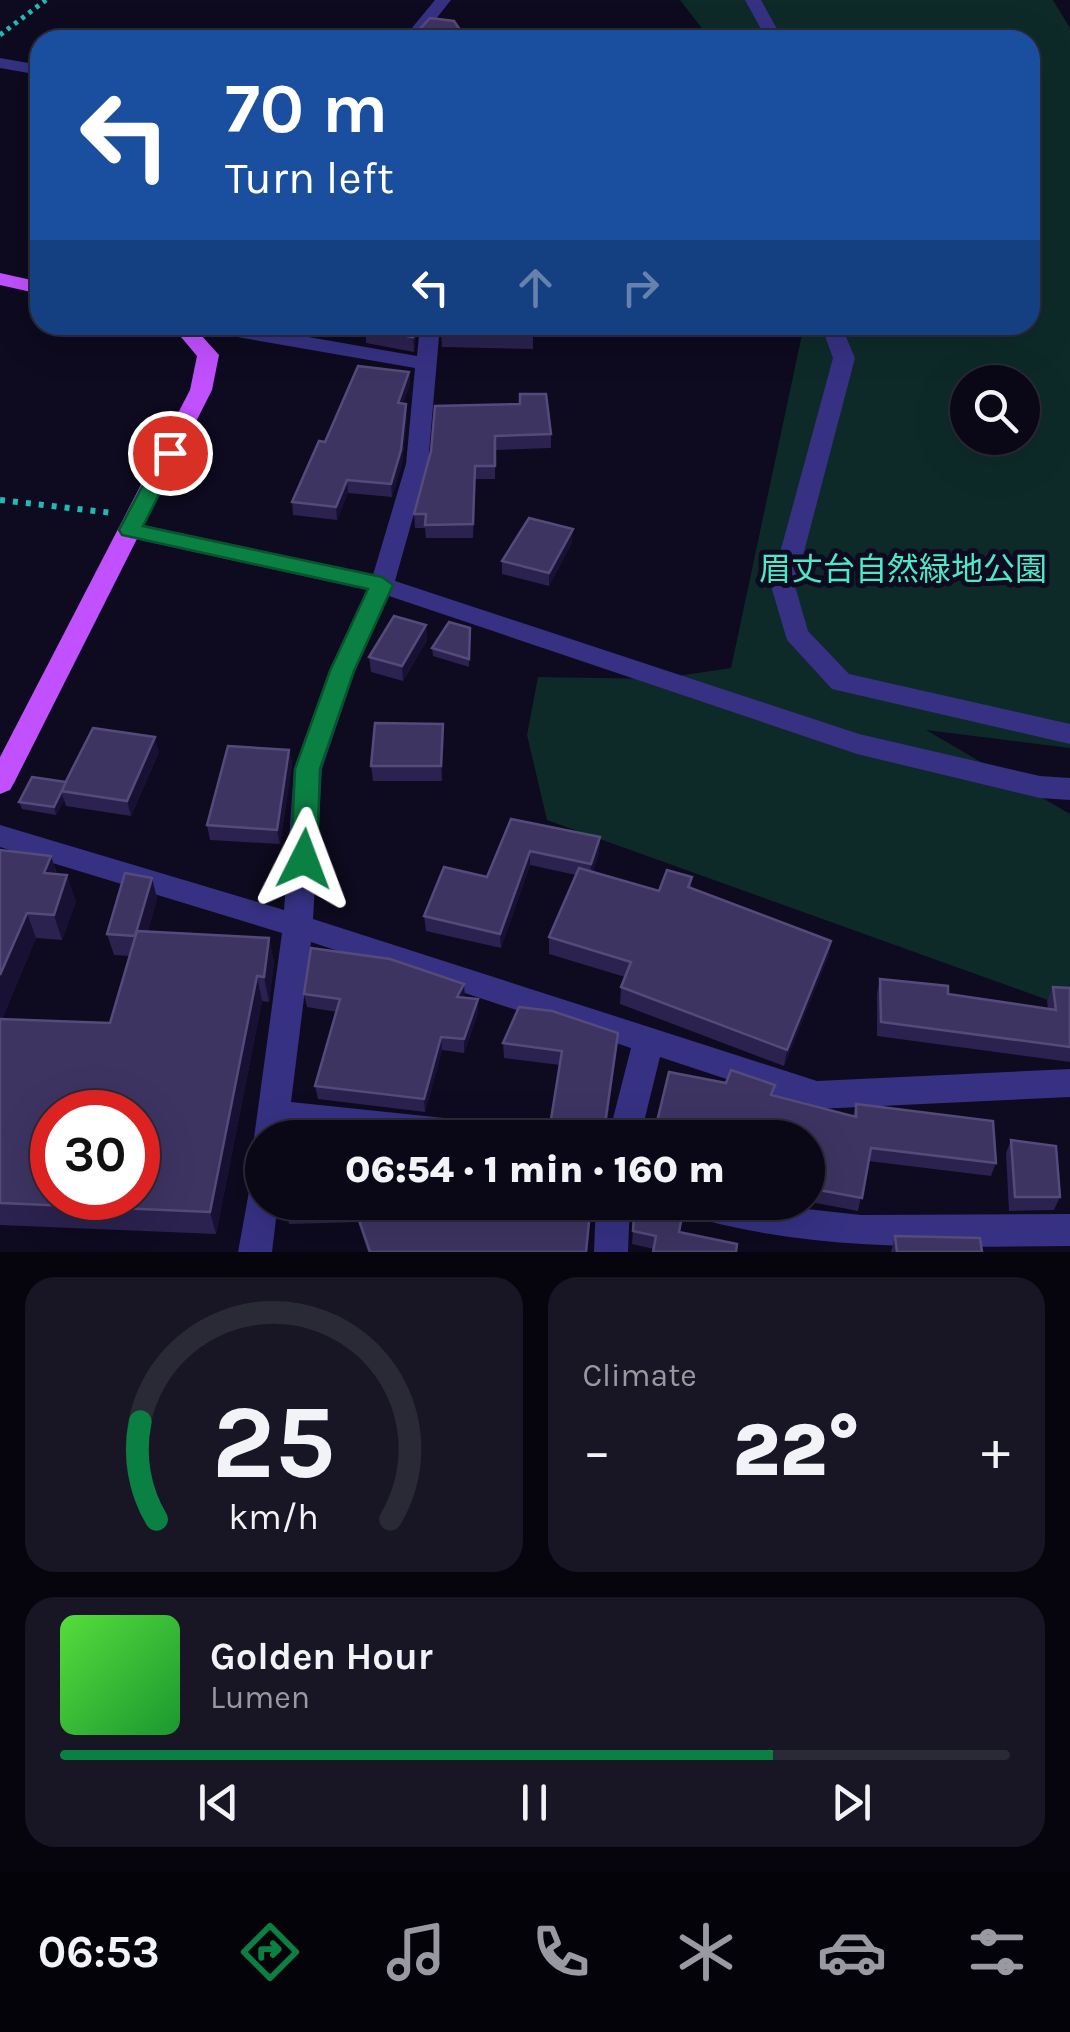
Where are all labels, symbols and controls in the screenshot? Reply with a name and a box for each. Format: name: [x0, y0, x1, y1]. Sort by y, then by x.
text: 70 m: [225, 68, 388, 150]
icon: left: [60, 70, 190, 200]
text: Turn left: [225, 152, 394, 204]
icon: left: [403, 260, 458, 315]
icon: ahead: [508, 260, 563, 315]
icon: right: [613, 260, 668, 315]
map controls: [950, 365, 1040, 455]
button: search: [950, 365, 1040, 455]
pin: [128, 411, 213, 496]
icon: arrive: [143, 426, 198, 481]
park label: 眉丈台自然緑地公園: [759, 551, 1047, 588]
position arrow: [252, 807, 356, 911]
speed limit sign: 30: [30, 1090, 160, 1220]
text: 06:54 · 1 min · 160 m: [345, 1147, 725, 1192]
text: Climate: [583, 1357, 697, 1394]
text: 25: [212, 1382, 335, 1503]
text: 22°: [732, 1406, 860, 1494]
text: −: [583, 1419, 611, 1483]
text: +: [981, 1419, 1010, 1483]
text: km/h: [228, 1496, 319, 1538]
text: Golden Hour: [210, 1634, 433, 1679]
text: Lumen: [210, 1679, 310, 1716]
icon: previous: [191, 1775, 246, 1830]
icon: pause: [507, 1775, 562, 1830]
icon: next: [824, 1775, 879, 1830]
icon: directions: [235, 1917, 305, 1987]
icon: music: [381, 1917, 451, 1987]
icon: phone: [526, 1917, 596, 1987]
icon: climate: [671, 1917, 741, 1987]
icon: car: [817, 1917, 887, 1987]
icon: filters: [962, 1917, 1032, 1987]
text: 06:53: [38, 1926, 160, 1978]

